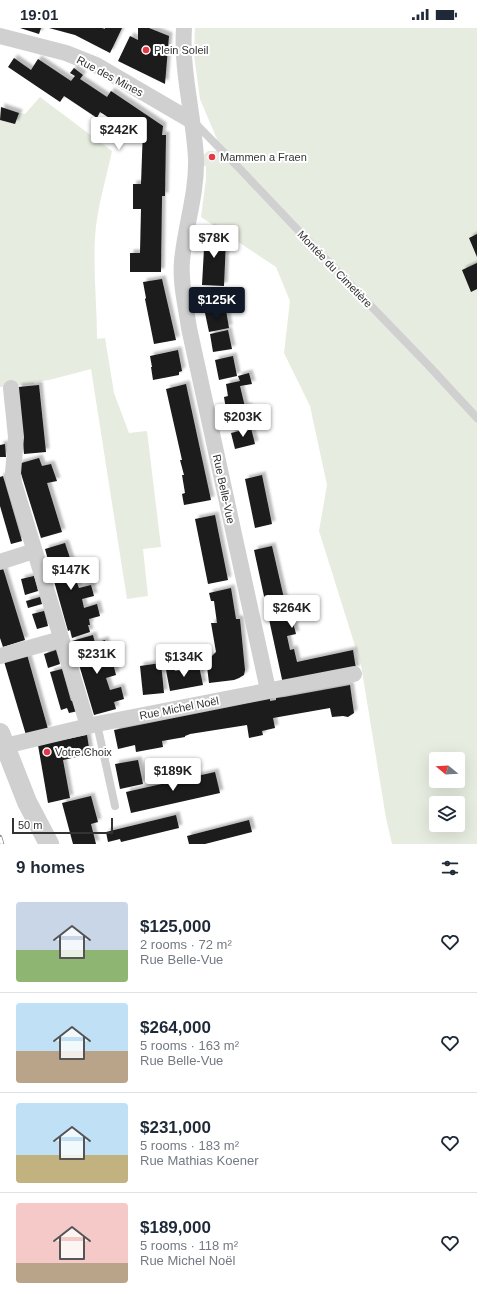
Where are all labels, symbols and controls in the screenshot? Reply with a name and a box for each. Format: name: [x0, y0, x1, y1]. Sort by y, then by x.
text: 19:01: [20, 6, 58, 23]
place label: Plein Soleil: [154, 44, 208, 56]
marker: Plein Soleil: [141, 45, 151, 55]
street label: Rue des Mines: [75, 53, 146, 99]
pin: $242K: [91, 117, 147, 151]
text: $242K: [100, 122, 138, 137]
place label: Mammen a Fraen: [220, 151, 307, 163]
marker: Mammen a Fraen: [207, 152, 217, 162]
pin: $78K: [190, 225, 238, 259]
street label: Montée du Cimetière: [295, 228, 375, 310]
text: $78K: [198, 230, 230, 245]
pin: $125K: [189, 287, 245, 321]
text: $125K: [198, 292, 236, 307]
pin: $203K: [215, 404, 271, 438]
text: $203K: [224, 409, 262, 424]
street label: Rue Belle-Vue: [211, 453, 237, 525]
pin: $147K: [43, 557, 99, 591]
text: $147K: [52, 562, 90, 577]
pin: $264K: [264, 595, 320, 629]
text: $264K: [273, 600, 311, 615]
pin: $231K: [69, 641, 125, 675]
pin: $134K: [156, 644, 212, 678]
text: $231K: [78, 646, 116, 661]
text: $134K: [165, 649, 203, 664]
street label: Rue Michel Noël: [138, 694, 220, 722]
place label: Votre Choix: [55, 746, 112, 758]
marker: Votre Choix: [42, 747, 52, 757]
north arrow: [429, 752, 465, 788]
map controls: [429, 752, 465, 832]
pin: $189K: [145, 758, 201, 792]
text: $189K: [154, 763, 192, 778]
button: layers: [429, 796, 465, 832]
scale bar: [12, 816, 113, 835]
text: 50 m: [18, 819, 42, 831]
icon: filters: [439, 857, 461, 879]
text: 9 homes: [16, 858, 85, 877]
text: $125,000: [140, 917, 211, 936]
icon: home: [48, 918, 96, 966]
icon: heart: [439, 931, 461, 953]
text: 2 rooms · 72 m²: [140, 937, 232, 952]
text: Rue Belle-Vue: [140, 952, 223, 967]
text: $264,000: [140, 1018, 211, 1037]
icon: home: [48, 1019, 96, 1067]
icon: heart: [439, 1032, 461, 1054]
text: 5 rooms · 163 m²: [140, 1038, 239, 1053]
text: Rue Belle-Vue: [140, 1053, 223, 1068]
text: $231,000: [140, 1118, 211, 1137]
icon: home: [48, 1119, 96, 1167]
icon: heart: [439, 1132, 461, 1154]
text: 5 rooms · 183 m²: [140, 1138, 239, 1153]
text: Rue Mathias Koener: [140, 1153, 259, 1168]
text: $189,000: [140, 1218, 211, 1237]
icon: home: [48, 1219, 96, 1267]
icon: heart: [439, 1232, 461, 1254]
text: 5 rooms · 118 m²: [140, 1238, 238, 1253]
text: Rue Michel Noël: [140, 1253, 235, 1268]

